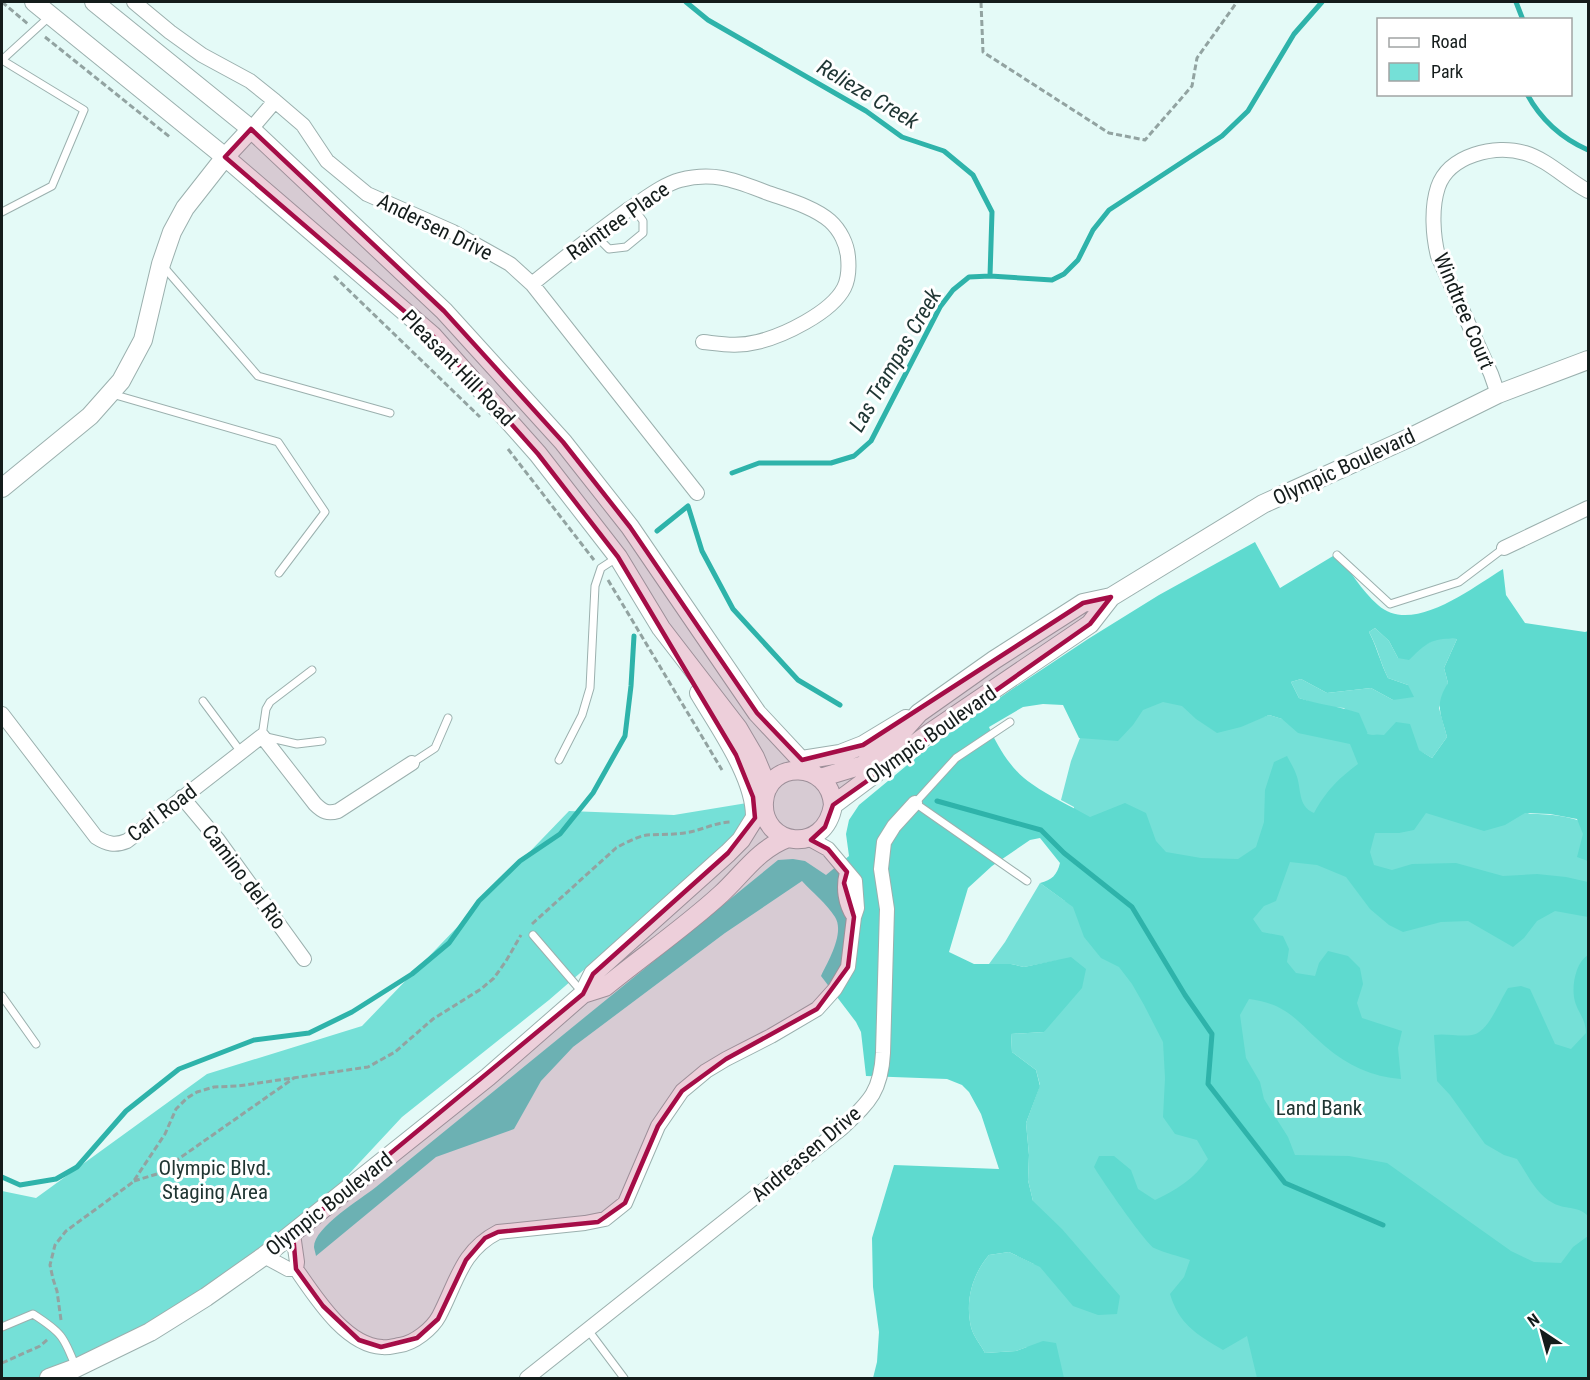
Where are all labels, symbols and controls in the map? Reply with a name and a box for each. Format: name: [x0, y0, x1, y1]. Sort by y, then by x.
legend: [1377, 18, 1572, 96]
text: Road: [1431, 31, 1467, 52]
water label: Relieze Creek: [813, 54, 923, 134]
text: Park: [1431, 61, 1463, 82]
street label: Raintree Place: [562, 177, 674, 265]
street label: Andersen Drive: [373, 189, 497, 265]
street label: Windtree Court: [1429, 249, 1499, 373]
water label: Las Trampas Creek: [844, 284, 946, 436]
street label: Pleasant Hill Road: [397, 305, 519, 431]
street label: Olympic Boulevard: [1269, 424, 1419, 510]
street label: Olympic Boulevard: [861, 681, 1001, 789]
street label: Carl Road: [123, 779, 201, 847]
street label: Camino del Rio: [197, 820, 291, 934]
park label: Land Bank: [1276, 1096, 1363, 1120]
street label: Andreasen Drive: [747, 1101, 866, 1207]
street label: Olympic Boulevard: [261, 1147, 397, 1261]
park label: Olympic Blvd. Staging Area: [159, 1156, 271, 1204]
north arrow: [1512, 1302, 1572, 1362]
text: N: [1524, 1310, 1543, 1331]

